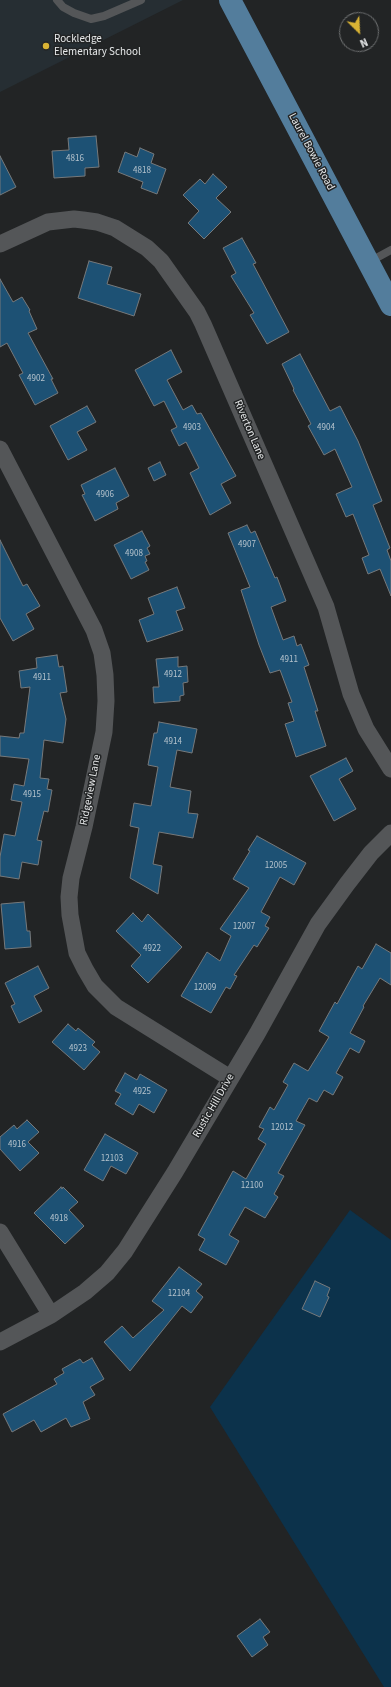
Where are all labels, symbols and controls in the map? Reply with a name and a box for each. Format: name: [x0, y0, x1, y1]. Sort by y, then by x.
north arrow: [339, 12, 379, 52]
place label: Rockledge Elementary School: [54, 33, 141, 59]
text: N: [357, 34, 370, 51]
marker: Rockledge Elementary School: [41, 41, 51, 51]
street label: Laurel Bowie Road: [285, 111, 337, 193]
house number: 4816: [66, 154, 84, 164]
house number: 4818: [133, 166, 151, 176]
house number: 4902: [27, 374, 45, 384]
street label: Riverton Lane: [231, 398, 267, 462]
house number: 4903: [183, 423, 201, 433]
house number: 4904: [317, 423, 335, 433]
house number: 4906: [96, 490, 114, 500]
house number: 4907: [238, 540, 256, 550]
house number: 4908: [125, 549, 143, 559]
house number: 4911: [280, 655, 298, 665]
house number: 4912: [164, 670, 182, 680]
house number: 4911: [33, 673, 51, 683]
house number: 4914: [164, 737, 182, 747]
street label: Ridgeview Lane: [78, 753, 104, 827]
house number: 4915: [23, 790, 41, 800]
house number: 12005: [265, 861, 287, 871]
house number: 12007: [233, 922, 255, 932]
house number: 4922: [143, 944, 161, 954]
house number: 12009: [194, 983, 216, 993]
house number: 4923: [69, 1044, 87, 1054]
street label: Rustic Hill Drive: [190, 1072, 238, 1140]
house number: 4925: [133, 1087, 151, 1097]
house number: 12012: [271, 1123, 293, 1133]
house number: 4916: [8, 1140, 26, 1150]
house number: 12103: [101, 1154, 123, 1164]
house number: 12100: [241, 1181, 263, 1191]
house number: 4918: [50, 1214, 68, 1224]
house number: 12104: [168, 1289, 190, 1299]

